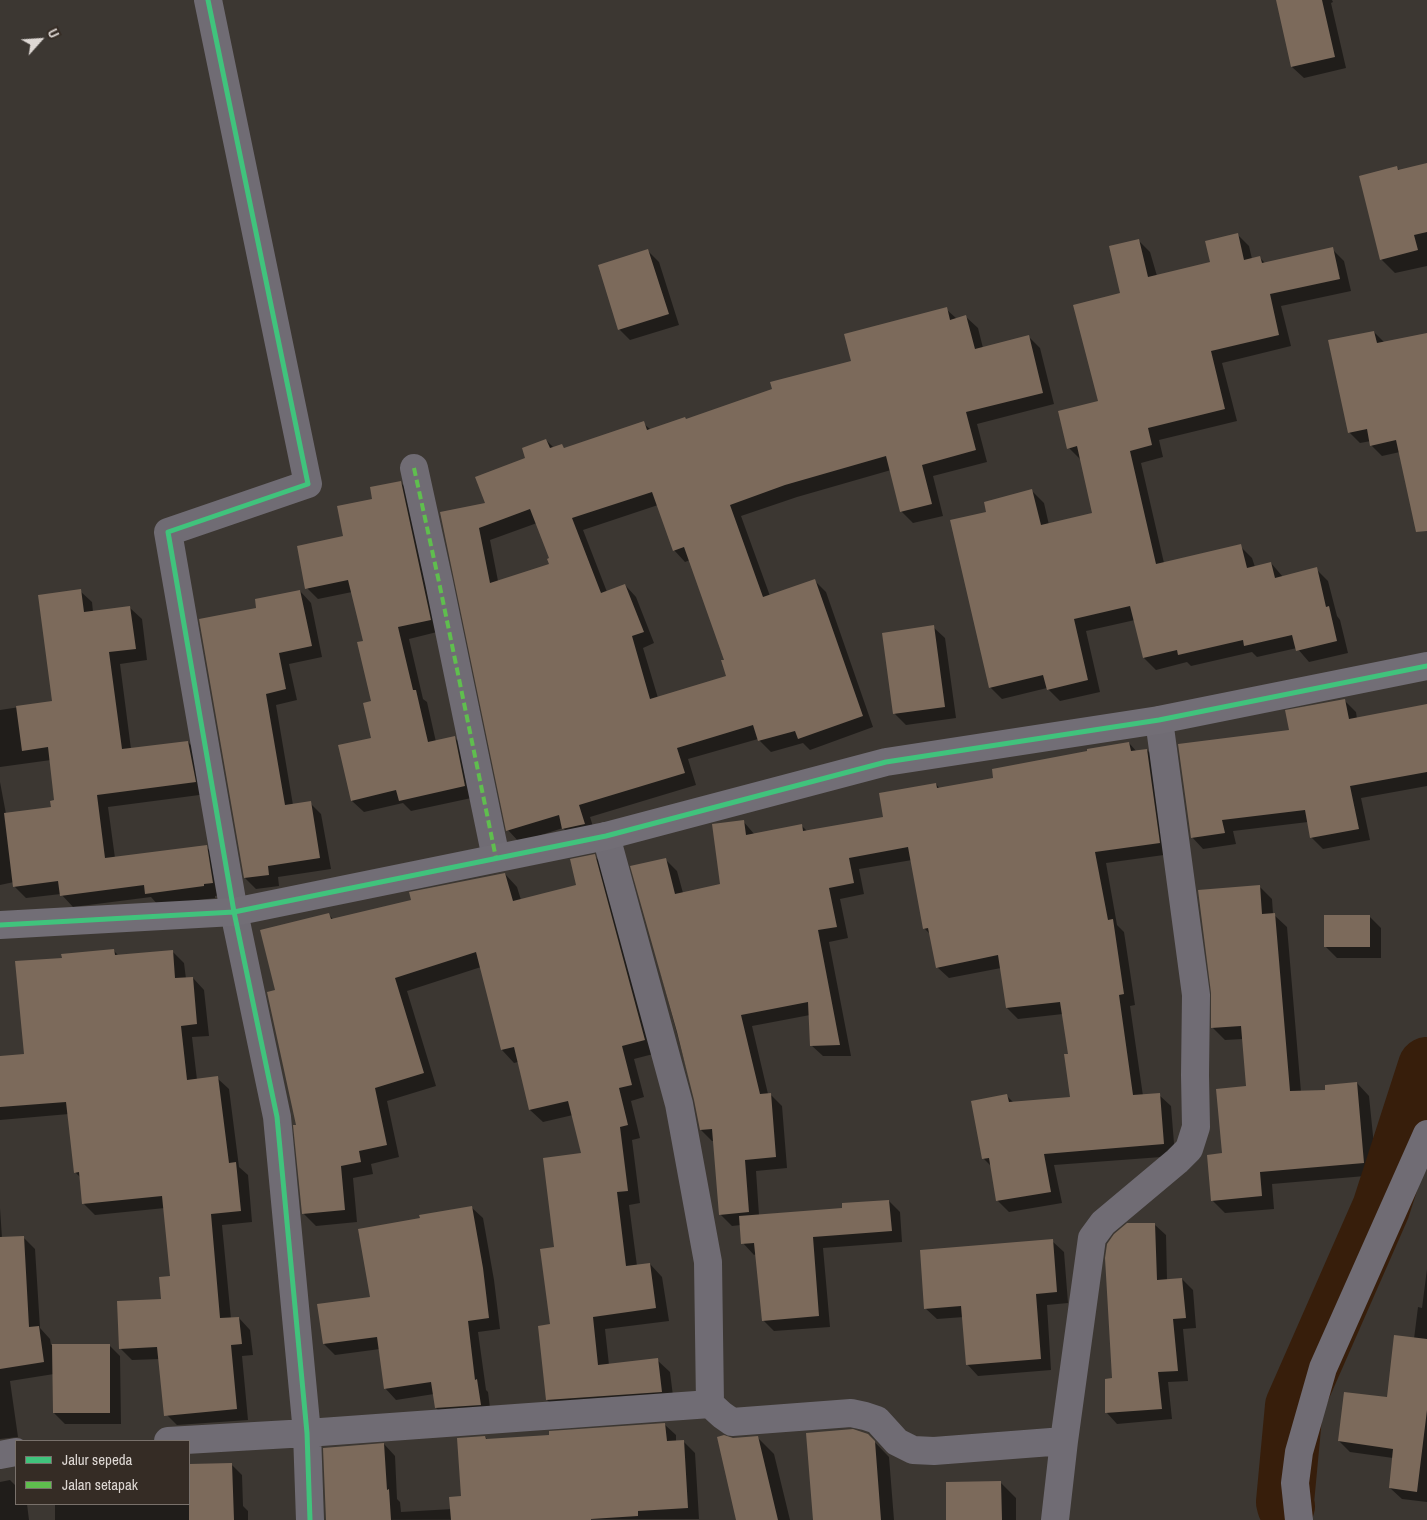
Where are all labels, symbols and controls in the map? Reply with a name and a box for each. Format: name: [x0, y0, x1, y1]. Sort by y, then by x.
north arrow: [15, 15, 65, 65]
text: U: [44, 26, 63, 41]
legend: [15, 1440, 190, 1505]
text: Jalur sepeda: [62, 1449, 132, 1470]
text: Jalan setapak: [62, 1474, 138, 1495]

